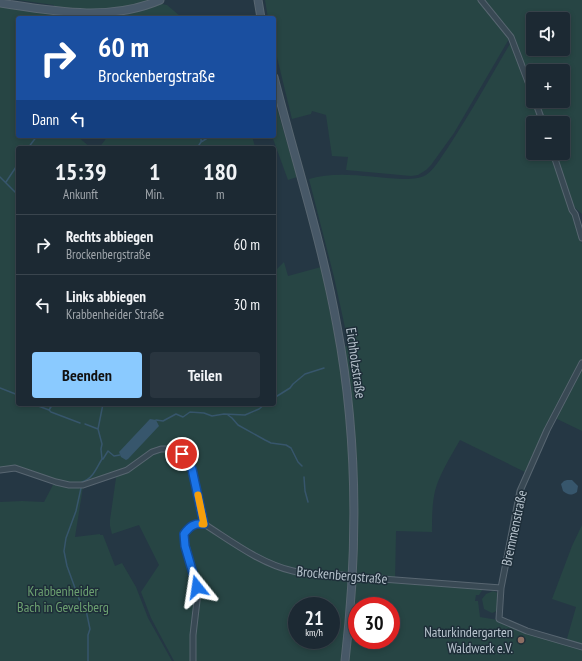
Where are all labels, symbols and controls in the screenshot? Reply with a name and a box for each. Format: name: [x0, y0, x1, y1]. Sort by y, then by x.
map controls: [526, 12, 570, 160]
button: sound: [526, 12, 570, 56]
text: 60 m: [98, 28, 149, 65]
icon: right: [32, 32, 84, 84]
text: Brockenbergstraße: [98, 64, 215, 87]
button: +: [526, 64, 570, 108]
icon: left: [67, 108, 89, 130]
text: Dann: [32, 110, 59, 129]
button: −: [526, 116, 570, 160]
text: 15:39: [55, 156, 107, 187]
text: 1: [149, 156, 160, 187]
text: 180: [203, 156, 237, 187]
text: Ankunft: [63, 186, 98, 203]
text: Min.: [145, 186, 164, 203]
text: m: [216, 186, 224, 203]
text: Rechts abbiegen: [66, 227, 153, 246]
icon: right: [32, 234, 54, 256]
text: 60 m: [234, 235, 260, 254]
text: Brockenbergstraße: [66, 246, 151, 263]
text: Links abbiegen: [66, 287, 146, 306]
icon: left: [32, 294, 54, 316]
text: 30 m: [234, 295, 260, 314]
text: Krabbenheider Straße: [66, 306, 164, 323]
street label: Eichholzstraße: [342, 326, 370, 400]
button: Beenden: [32, 352, 142, 398]
button: Teilen: [150, 352, 260, 398]
pin: [165, 437, 199, 471]
icon: arrive: [171, 443, 193, 465]
street label: Bremmenstraße: [497, 488, 531, 568]
street label: Brockenbergstraße: [296, 562, 388, 588]
position arrow: [176, 566, 218, 608]
park label: Krabbenheider Bach in Gevelsberg: [17, 582, 109, 616]
speed limit sign: 30: [348, 597, 400, 649]
text: 21: [304, 605, 324, 631]
place label: Naturkindergarten Waldwerk e.V.: [424, 623, 513, 657]
text: km/h: [305, 626, 323, 639]
marker: Naturkindergarten Waldwerk e.V.: [516, 635, 526, 645]

